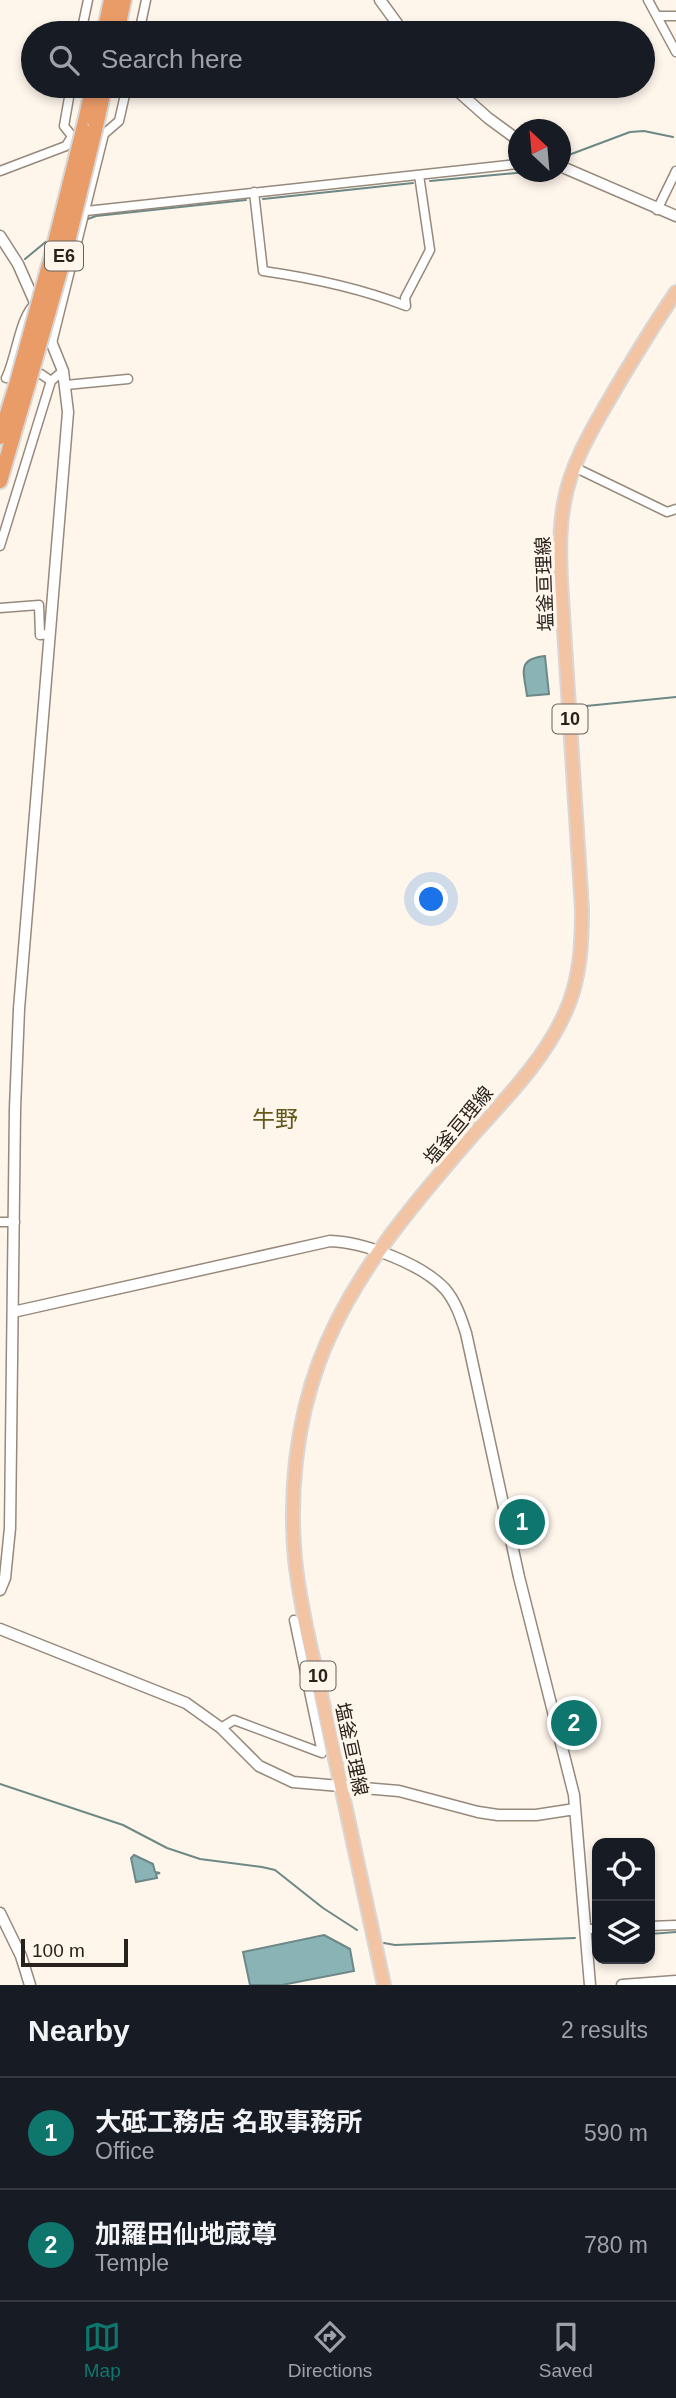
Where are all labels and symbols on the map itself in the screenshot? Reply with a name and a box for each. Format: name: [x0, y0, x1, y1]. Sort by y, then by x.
north arrow: [508, 119, 571, 182]
road number: E6: [45, 242, 83, 270]
street label: 塩釜亘理線: [532, 536, 557, 632]
road number: 10: [552, 704, 588, 734]
your location: [414, 882, 448, 916]
street label: 塩釜亘理線: [420, 1082, 497, 1168]
district label: 牛野: [252, 1106, 298, 1132]
pin: 1: [499, 1496, 545, 1548]
road number: 10: [300, 1661, 336, 1690]
pin: 2: [551, 1697, 597, 1749]
street label: 塩釜亘理線: [331, 1700, 372, 1798]
scale bar: [21, 1936, 128, 1968]

